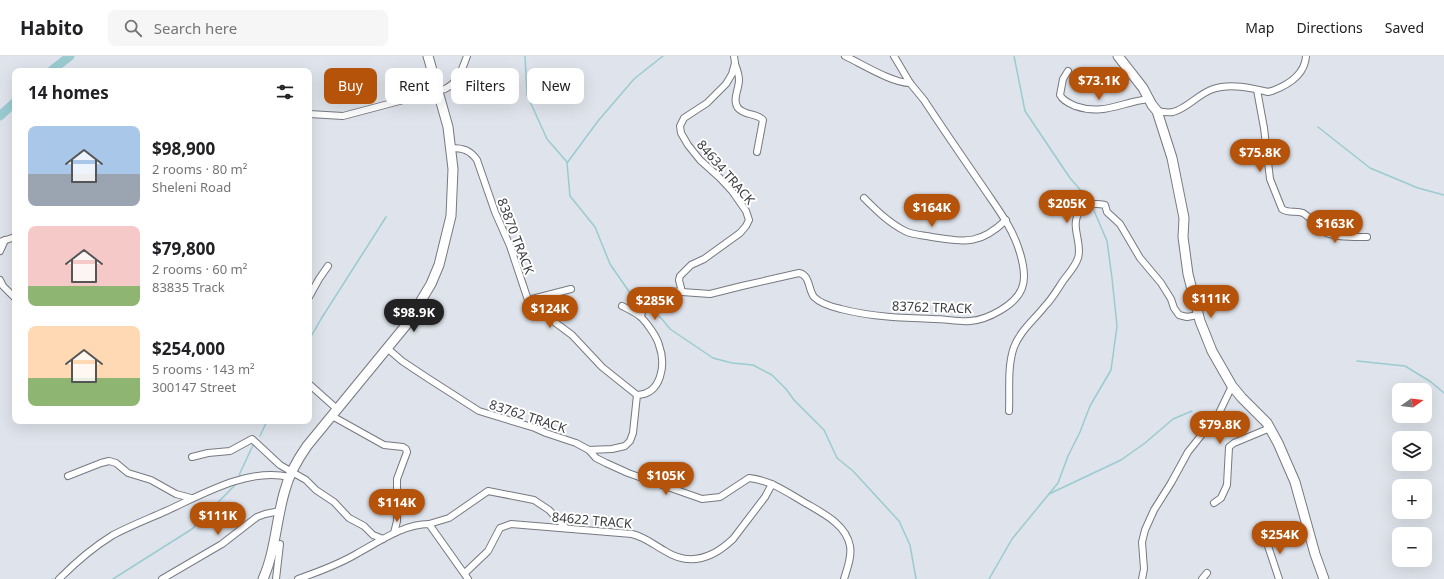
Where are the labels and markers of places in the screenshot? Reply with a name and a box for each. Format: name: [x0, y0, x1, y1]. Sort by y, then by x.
pin: $73.1K: [1066, 67, 1132, 101]
pin: $75.8K: [1227, 139, 1293, 173]
pin: $205K: [1039, 190, 1095, 224]
pin: $164K: [904, 194, 960, 228]
pin: $163K: [1307, 210, 1363, 244]
pin: $111K: [1183, 285, 1239, 319]
pin: $285K: [627, 287, 683, 321]
pin: $124K: [522, 295, 578, 329]
pin: $98.9K: [381, 299, 447, 333]
pin: $79.8K: [1187, 411, 1253, 445]
pin: $105K: [638, 462, 694, 496]
pin: $114K: [369, 489, 425, 523]
pin: $111K: [190, 502, 246, 536]
pin: $254K: [1252, 521, 1308, 555]

